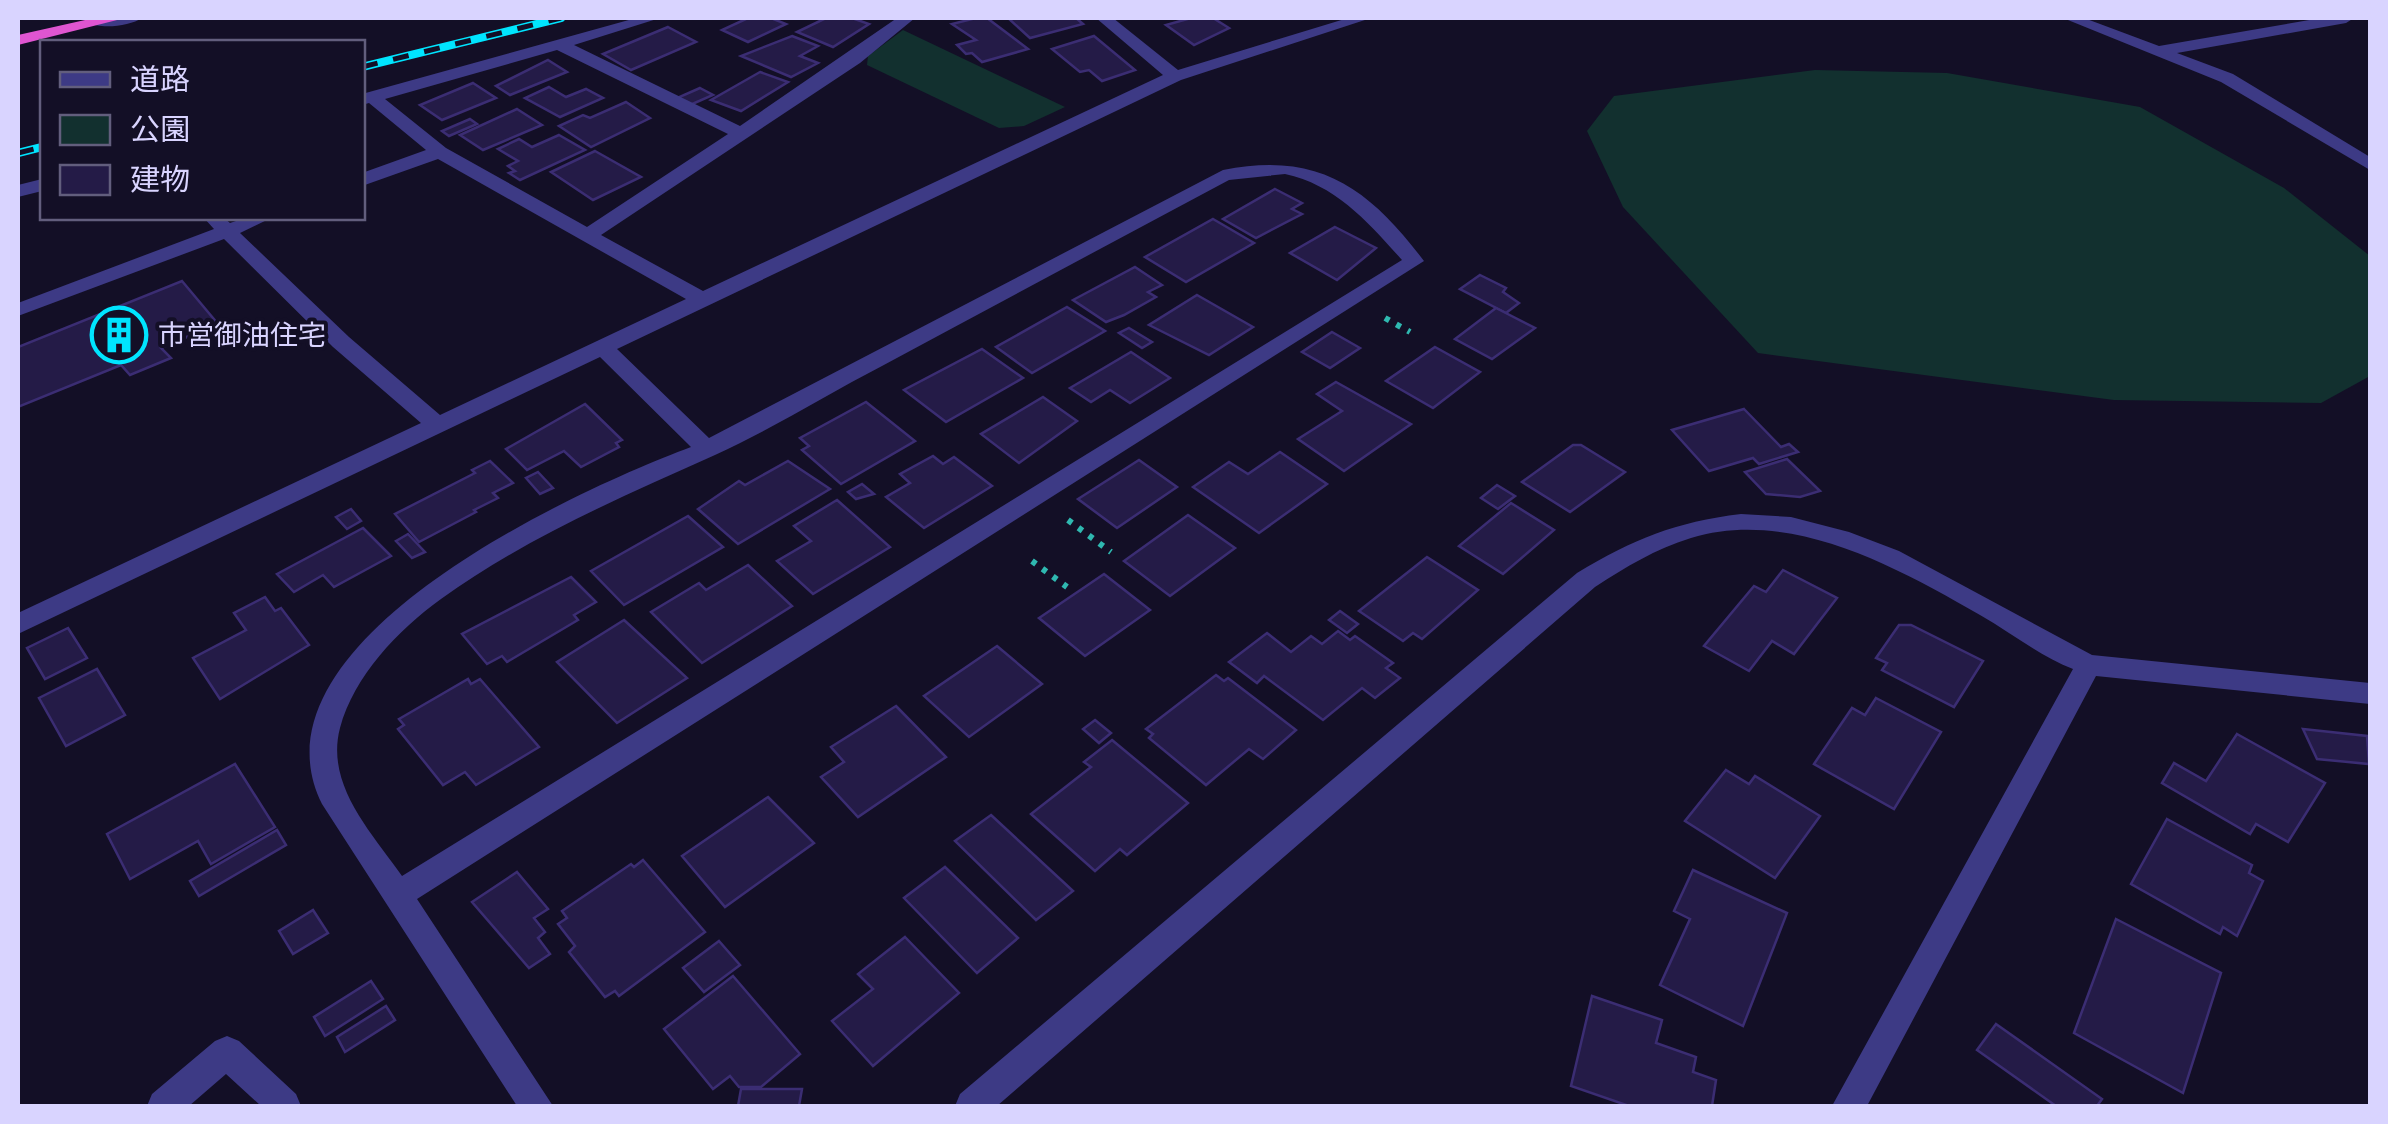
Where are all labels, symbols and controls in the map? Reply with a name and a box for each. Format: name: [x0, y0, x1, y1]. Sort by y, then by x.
legend: [40, 40, 365, 220]
text: 道路: [130, 62, 190, 97]
text: 公園: [130, 112, 190, 147]
text: 建物: [130, 162, 190, 197]
building icon: 市営御油住宅: [89, 305, 149, 365]
place label: 市営御油住宅: [158, 319, 326, 352]

